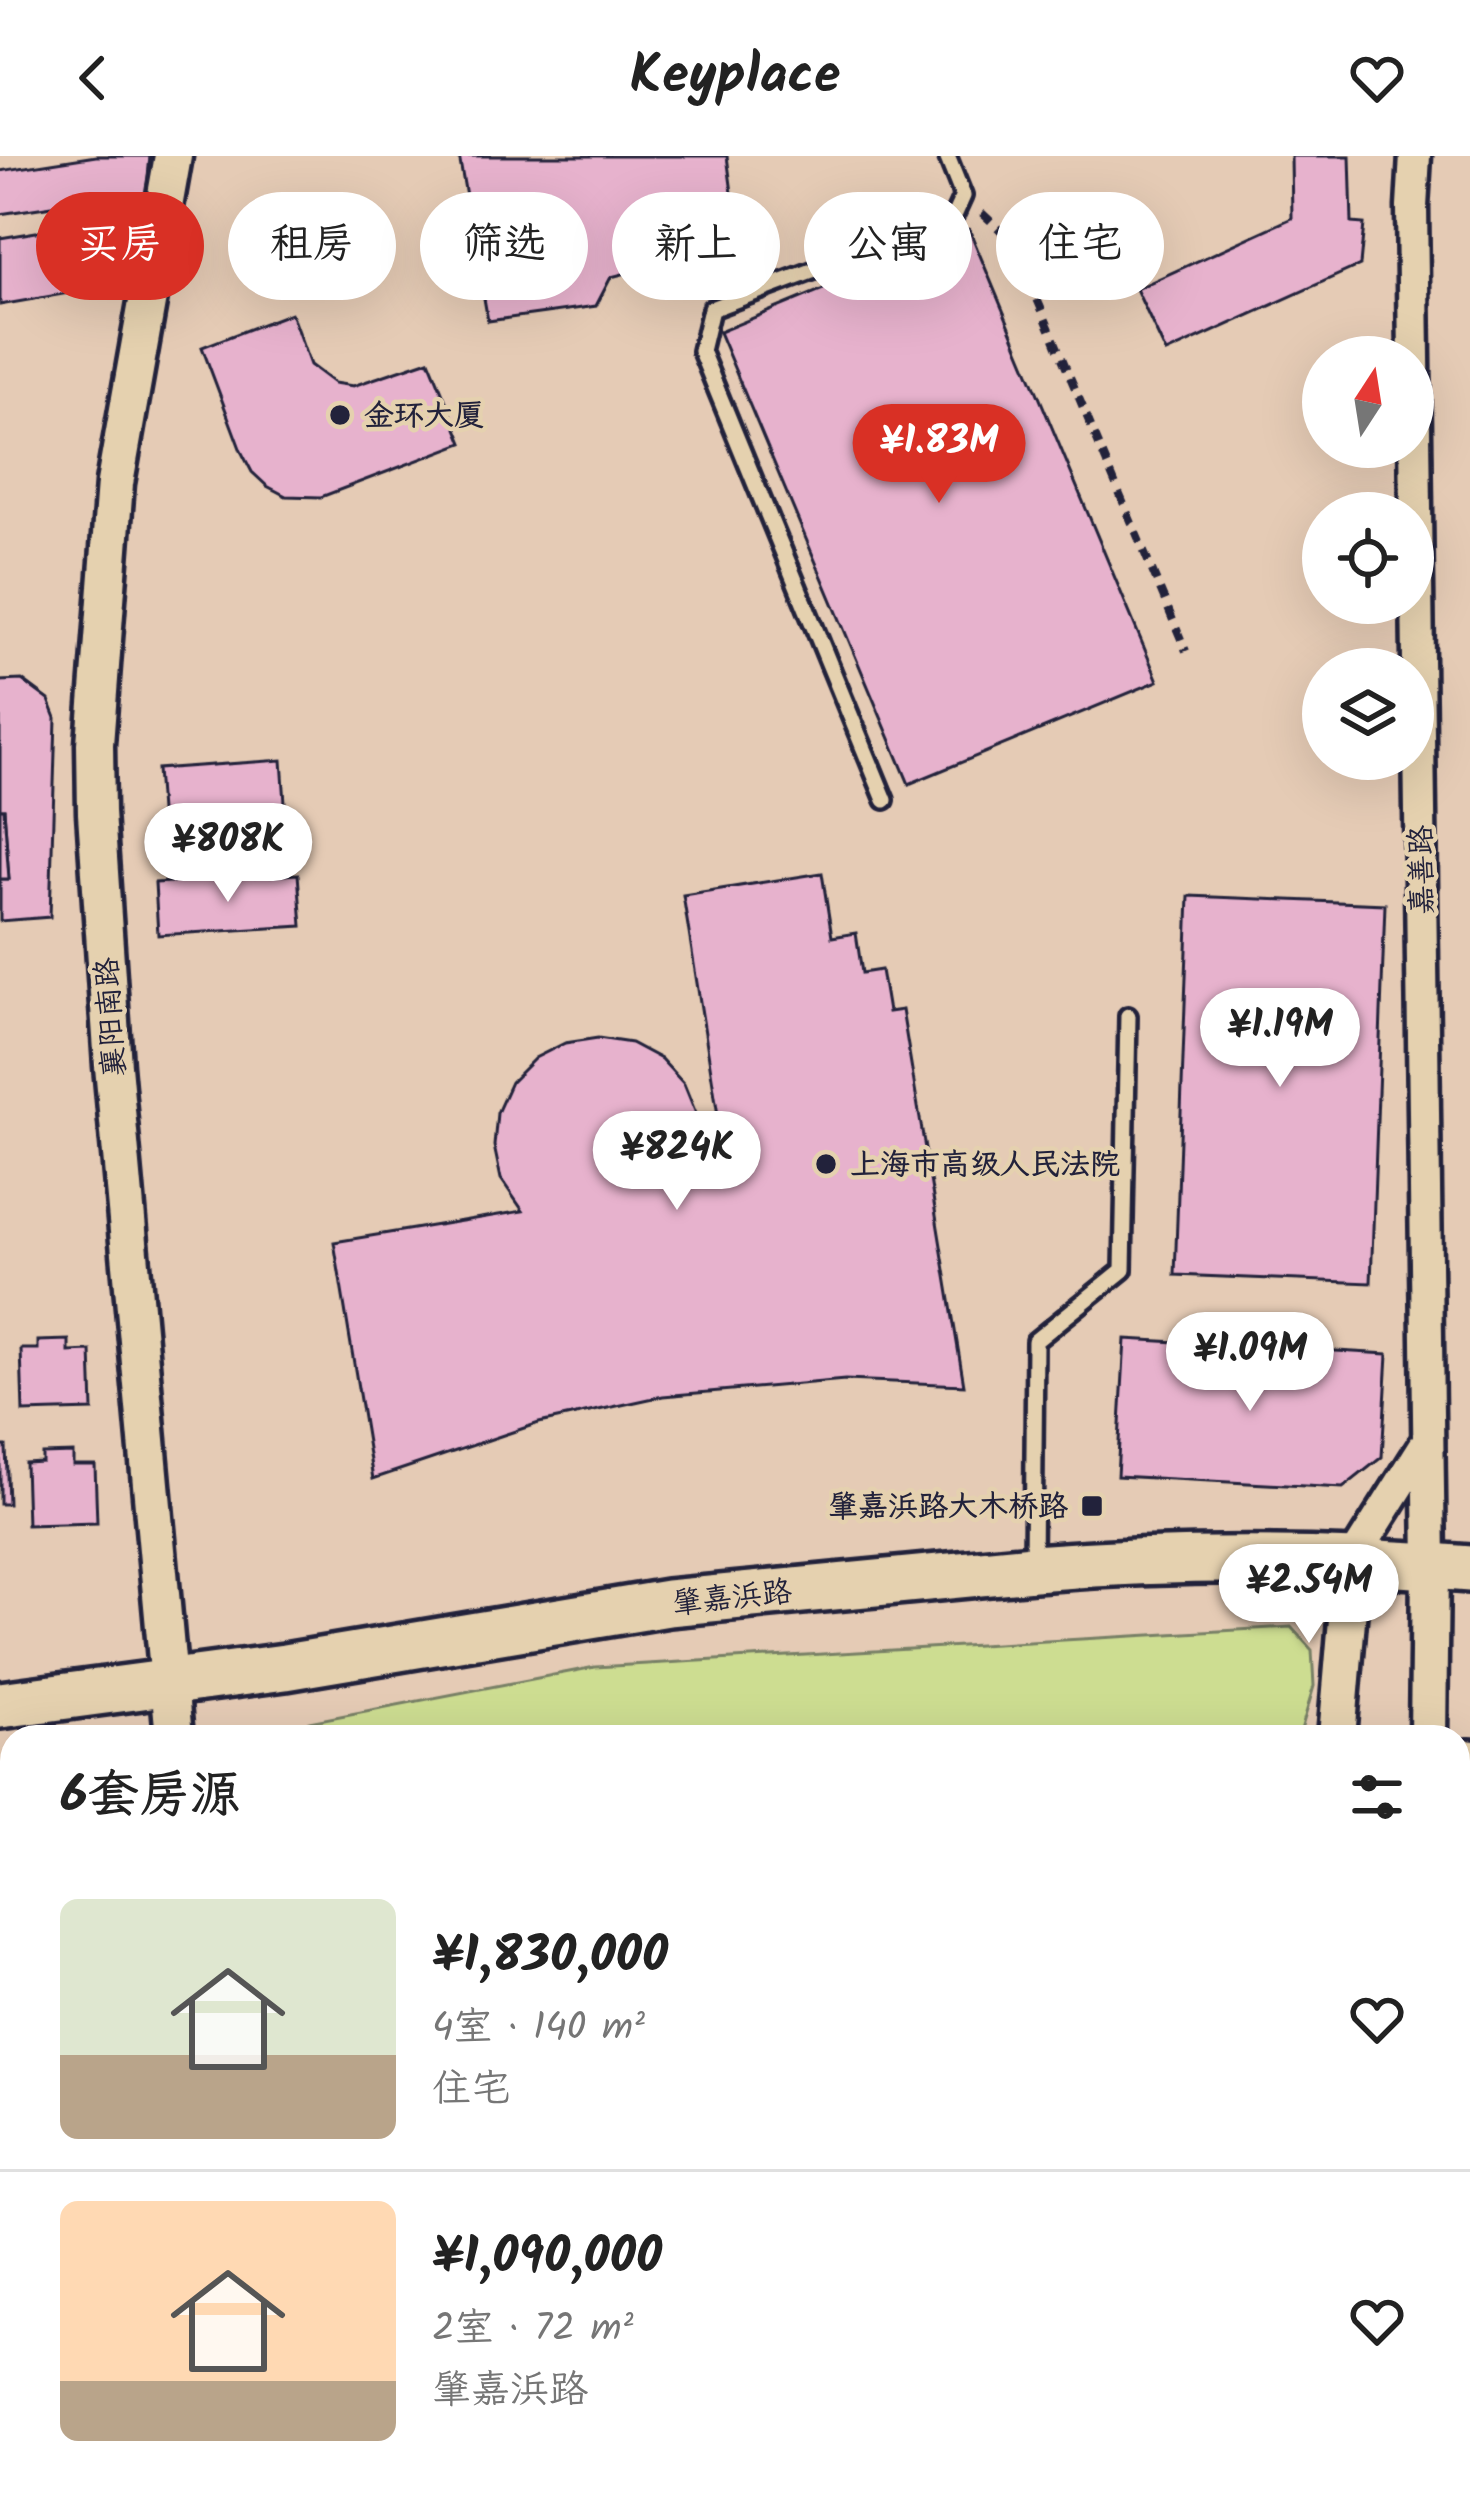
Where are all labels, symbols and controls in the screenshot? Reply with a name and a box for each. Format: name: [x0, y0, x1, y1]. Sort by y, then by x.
text: Keyplace: [630, 35, 840, 121]
icon: back: [60, 45, 126, 111]
icon: heart: [1344, 45, 1410, 111]
chip: 买房: [36, 192, 204, 300]
chip: 租房: [228, 192, 396, 300]
chip: 筛选: [420, 192, 588, 300]
chip: 新上: [612, 192, 780, 300]
chip: 公寓: [804, 192, 972, 300]
chip: 住宅: [996, 192, 1164, 300]
north arrow: [1302, 336, 1434, 468]
map controls: [1302, 336, 1434, 780]
place label: 金环大厦: [364, 393, 484, 441]
marker: 金环大厦: [327, 402, 353, 428]
pin: ¥1.83M: [841, 404, 1037, 506]
text: ¥1.83M: [880, 412, 998, 474]
button: locate: [1302, 492, 1434, 624]
button: layers: [1302, 648, 1434, 780]
pin: ¥808K: [144, 803, 312, 905]
text: ¥808K: [171, 811, 285, 873]
street label: 嘉善路: [1398, 825, 1448, 915]
street label: 襄阳南路: [84, 955, 140, 1078]
pin: ¥1.19M: [1182, 988, 1378, 1090]
text: ¥1.19M: [1227, 996, 1333, 1058]
pin: ¥824K: [593, 1111, 761, 1213]
text: ¥824K: [620, 1119, 734, 1181]
place label: 上海市高级人民法院: [850, 1142, 1120, 1190]
marker: 上海市高级人民法院: [813, 1151, 839, 1177]
pin: ¥1.09M: [1152, 1312, 1348, 1414]
text: ¥1.09M: [1193, 1320, 1307, 1382]
place label: 肇嘉浜路大木桥路: [828, 1484, 1068, 1532]
marker: 肇嘉浜路大木桥路: [1079, 1493, 1105, 1519]
pin: ¥2.54M: [1211, 1544, 1407, 1646]
text: ¥2.54M: [1246, 1552, 1372, 1614]
street label: 肇嘉浜路: [670, 1569, 794, 1629]
text: 6套房源: [60, 1757, 241, 1838]
icon: filters: [1344, 1764, 1410, 1830]
text: ¥1,830,000: [432, 1917, 668, 1998]
icon: home: [156, 1947, 300, 2091]
icon: heart: [1344, 1986, 1410, 2052]
text: 4室 · 140 m²: [432, 1998, 645, 2060]
text: 住宅: [432, 2060, 510, 2122]
text: ¥1,090,000: [432, 2218, 662, 2299]
icon: home: [156, 2249, 300, 2393]
icon: heart: [1344, 2288, 1410, 2354]
text: 2室 · 72 m²: [432, 2299, 634, 2361]
text: 肇嘉浜路: [432, 2361, 588, 2423]

